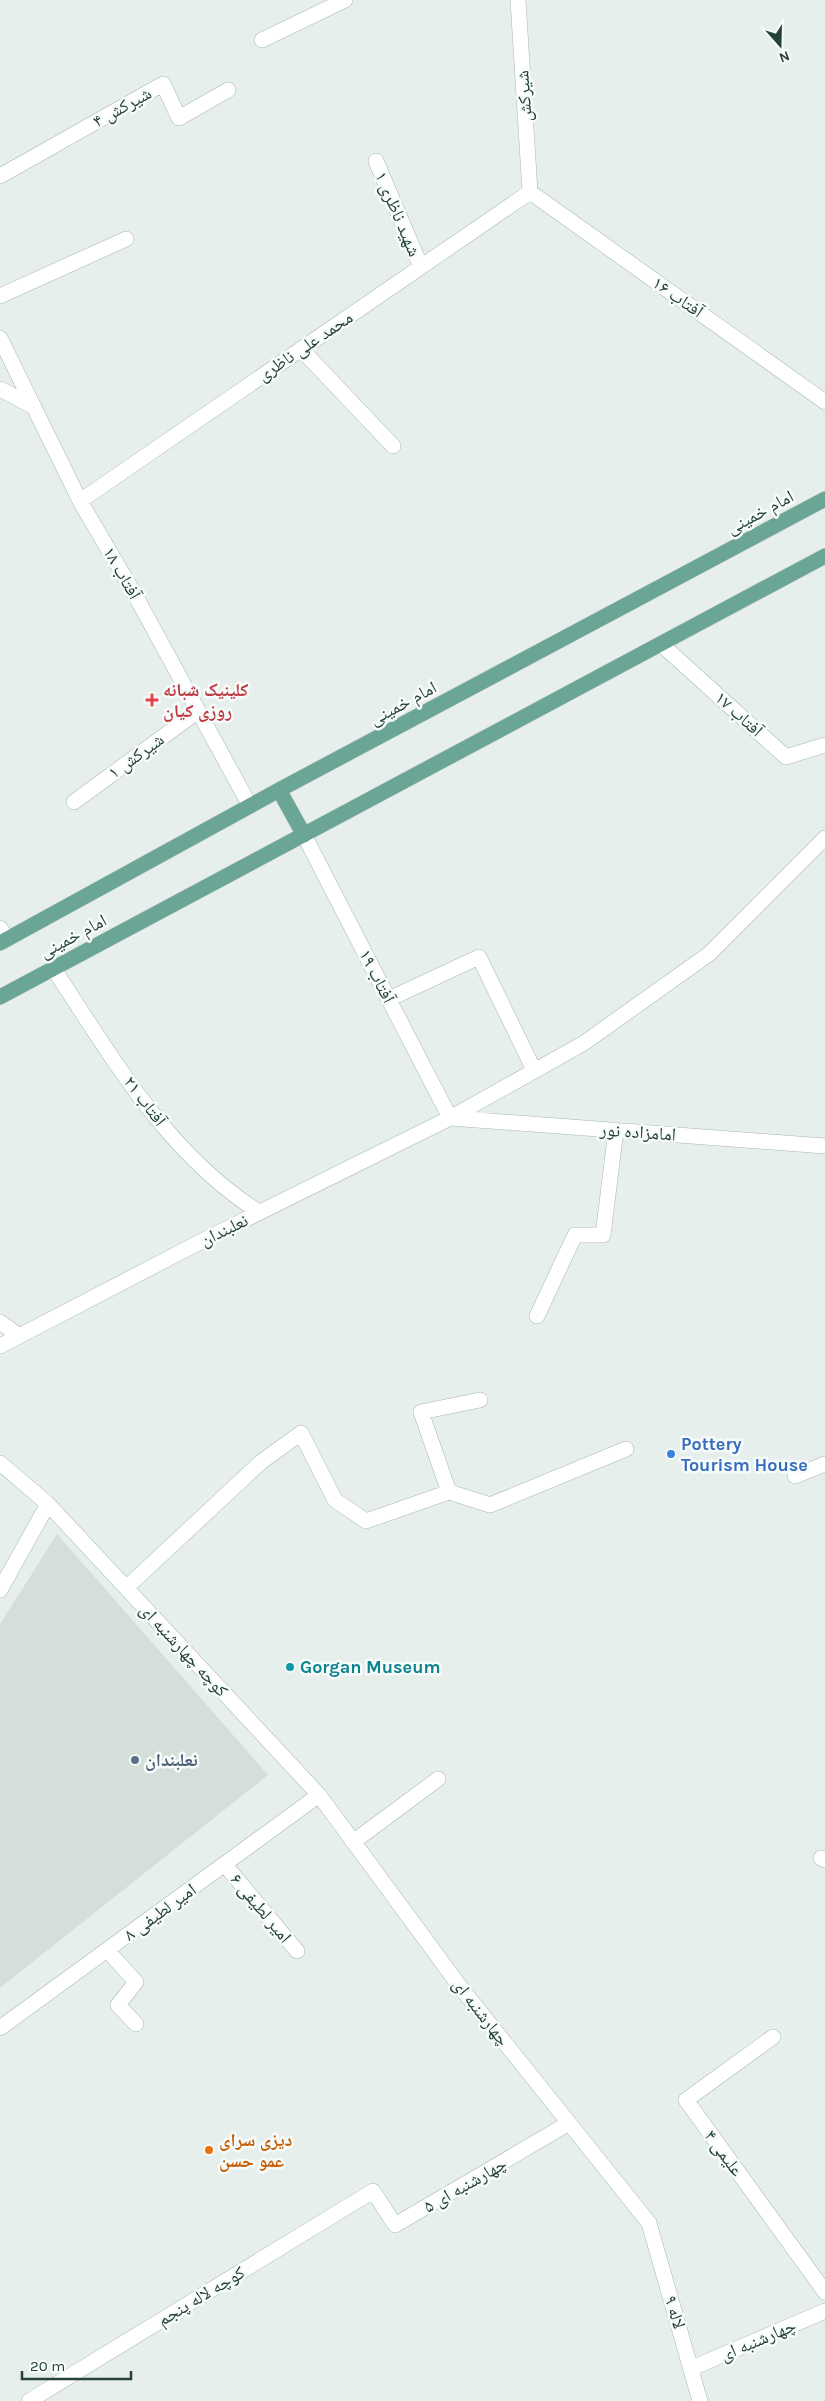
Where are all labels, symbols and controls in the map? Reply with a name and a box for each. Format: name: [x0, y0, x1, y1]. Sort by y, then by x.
north arrow: [755, 20, 805, 70]
text: N: [777, 47, 792, 66]
street label: شیرکش: [511, 70, 537, 122]
street label: ۴ شیرکش: [89, 82, 155, 132]
street label: ۱ شهید ناظری: [370, 168, 426, 260]
street label: آفتاب ۱۶: [648, 272, 708, 323]
street label: محمد علی ناظری: [253, 306, 357, 386]
street label: امام خمینی: [723, 485, 798, 540]
street label: آفتاب ۱۸: [98, 543, 146, 604]
street label: امام خمینی: [366, 676, 441, 731]
place label: کلینیک شبانه روزی کیان: [163, 679, 248, 722]
street label: ۱۷ آفتاب: [710, 687, 768, 742]
marker: کلینیک شبانه روزی کیان: [145, 693, 159, 707]
street label: شیرکش ۱: [104, 728, 168, 784]
street label: امام خمینی: [36, 909, 111, 964]
street label: ۱۹ آفتاب: [354, 946, 400, 1007]
street label: آفتاب ۲۱: [119, 1072, 171, 1131]
street label: امامزاده نور: [598, 1118, 677, 1146]
street label: نعلبندان: [196, 1209, 252, 1251]
place label: Pottery Tourism House: [681, 1433, 808, 1476]
marker: Pottery Tourism House: [665, 1448, 677, 1460]
street label: کوچه چهارشنبه ای: [135, 1599, 233, 1702]
place label: Gorgan Museum: [300, 1656, 441, 1678]
marker: Gorgan Museum: [284, 1661, 296, 1673]
place label: نعلبندان: [145, 1749, 198, 1771]
marker: نعلبندان: [129, 1754, 141, 1766]
street label: ۶ امیر لطیفی: [226, 1869, 296, 1947]
street label: ۸ امیر لطیفی: [120, 1878, 200, 1946]
street label: چهارشنبه ای: [448, 1974, 514, 2050]
street label: ۴ علیمی: [700, 2125, 748, 2181]
place label: دیزی سرای عمو حسن: [219, 2129, 293, 2172]
marker: دیزی سرای عمو حسن: [203, 2144, 215, 2156]
street label: ۵ چهارشنبه ای: [420, 2152, 510, 2218]
street label: کوچه لاله پنجم: [153, 2261, 250, 2332]
street label: ۹ لاله: [660, 2293, 690, 2331]
street label: چهارشنبه ای: [717, 2314, 799, 2366]
scale bar: [22, 2348, 131, 2380]
text: 20 m: [30, 2357, 65, 2375]

